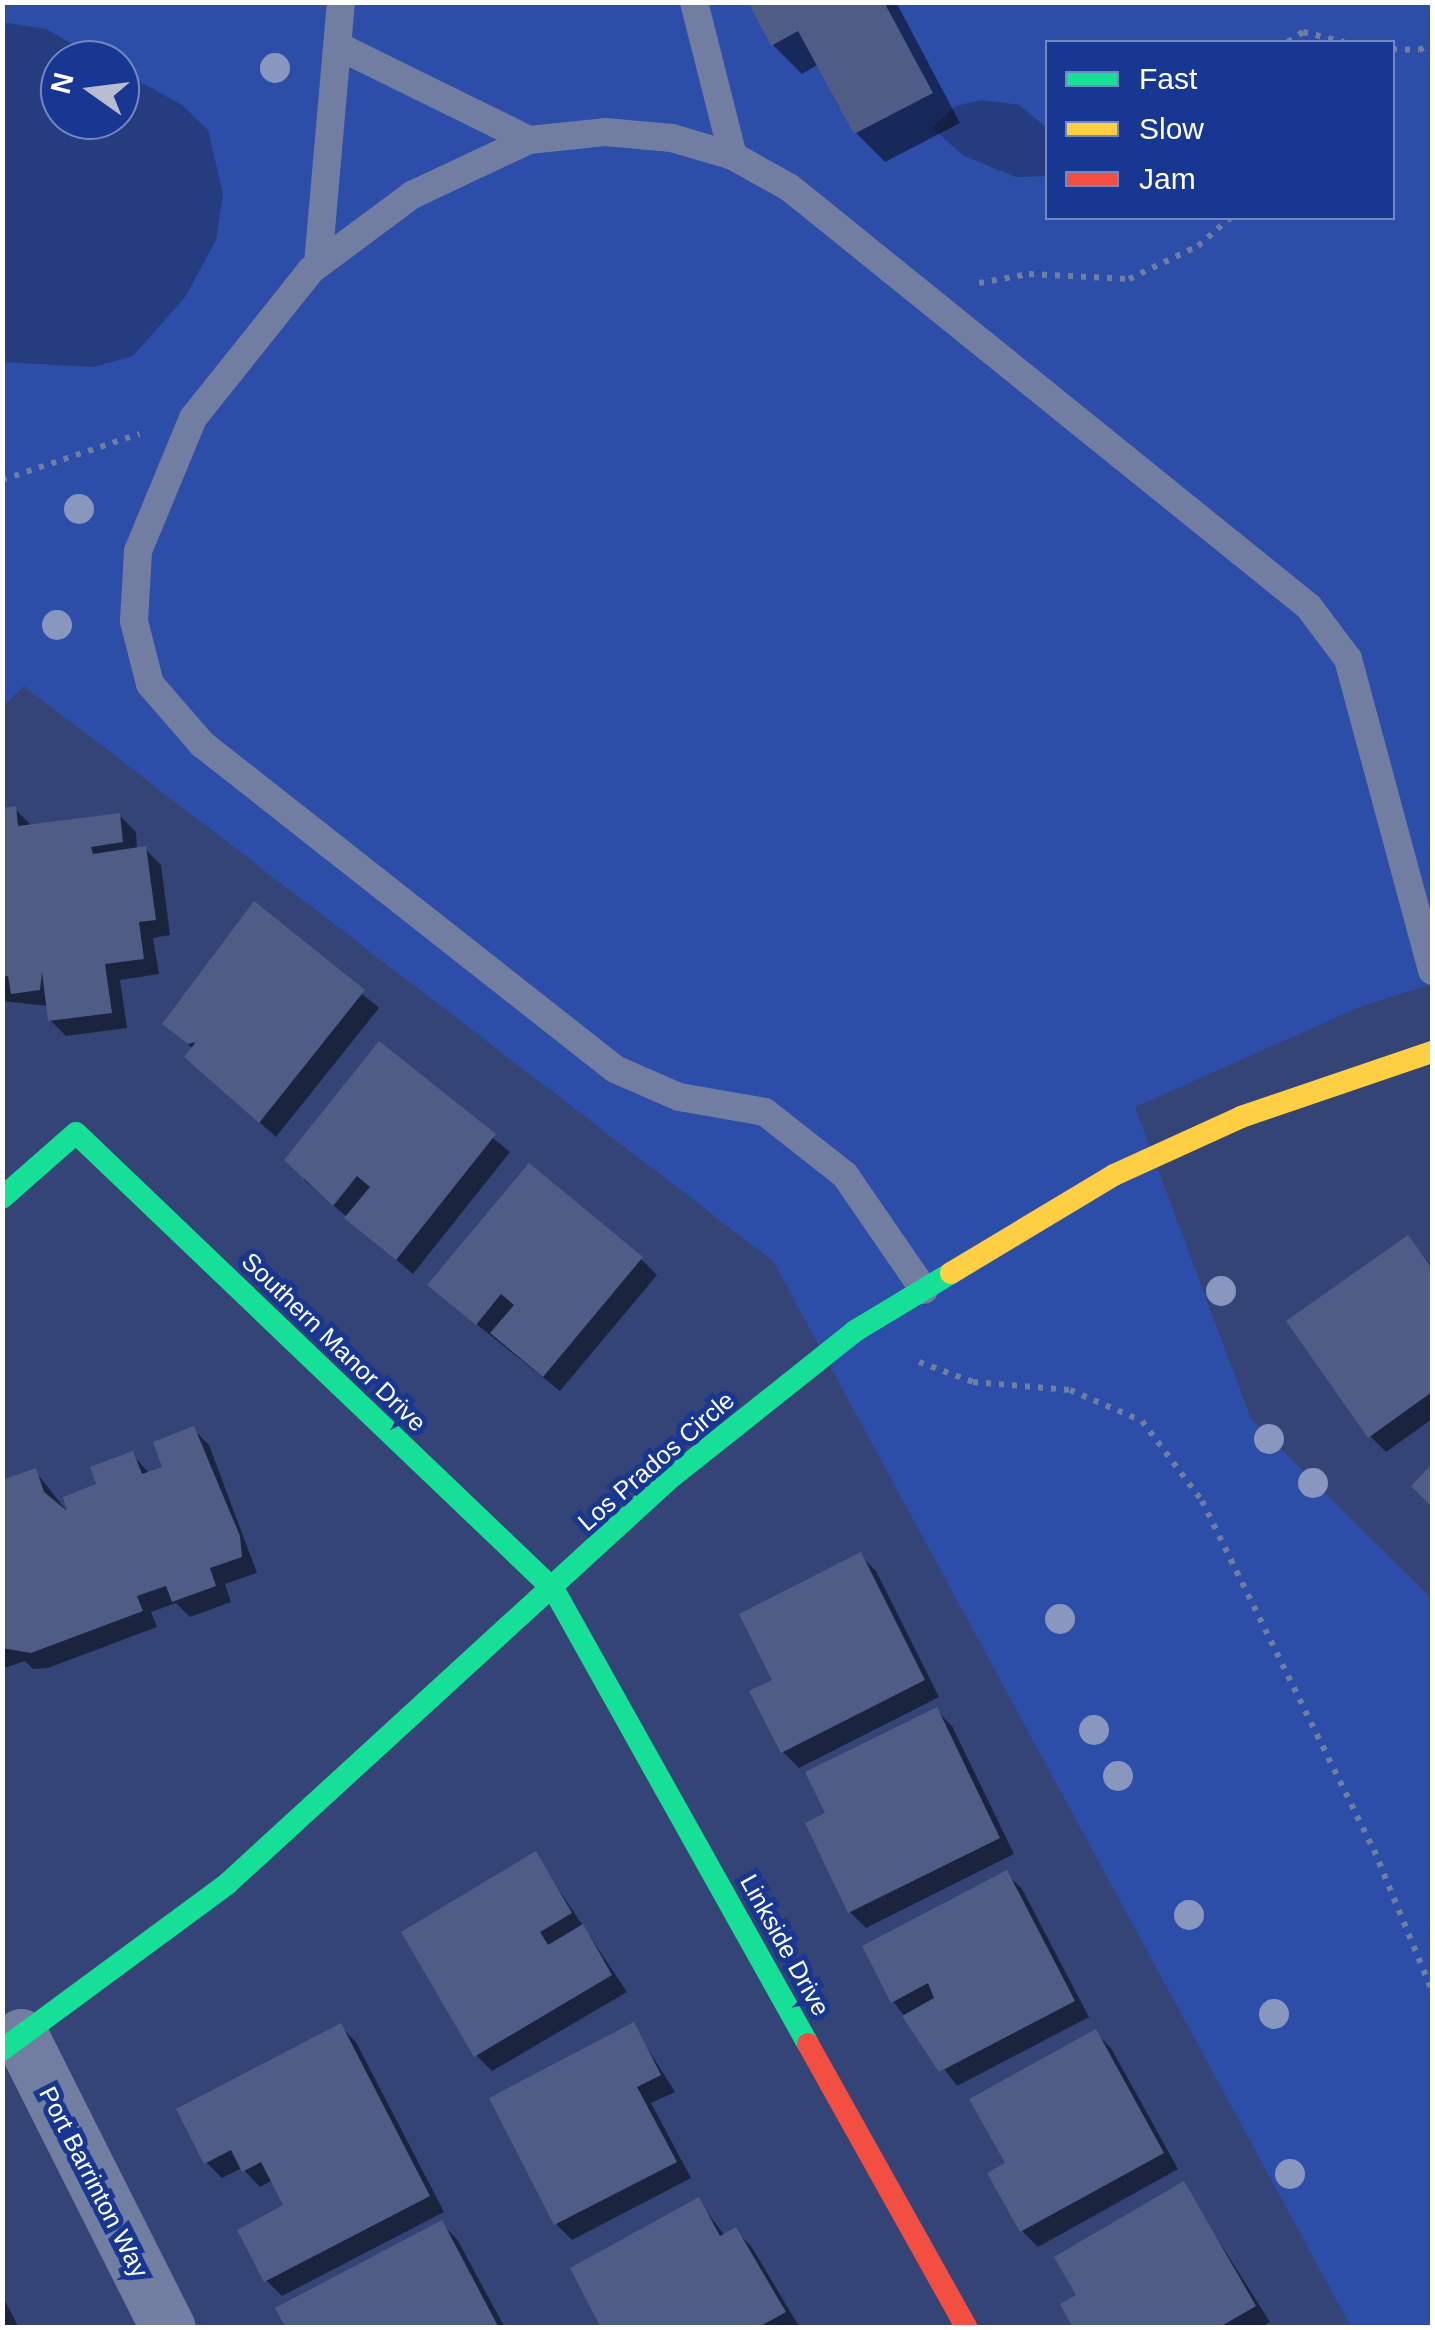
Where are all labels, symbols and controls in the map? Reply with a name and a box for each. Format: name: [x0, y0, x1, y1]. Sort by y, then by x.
north arrow: [40, 40, 140, 140]
legend: [1045, 40, 1395, 220]
text: Fast: [1139, 62, 1197, 95]
text: N: [45, 70, 80, 97]
text: Slow: [1139, 112, 1204, 145]
text: Jam: [1139, 162, 1196, 195]
street label: Southern Manor Drive: [236, 1246, 432, 1438]
street label: Los Prados Circle: [572, 1385, 740, 1537]
street label: Linkside Drive: [734, 1869, 836, 2021]
street label: Port Barrinton Way: [33, 2082, 155, 2282]

